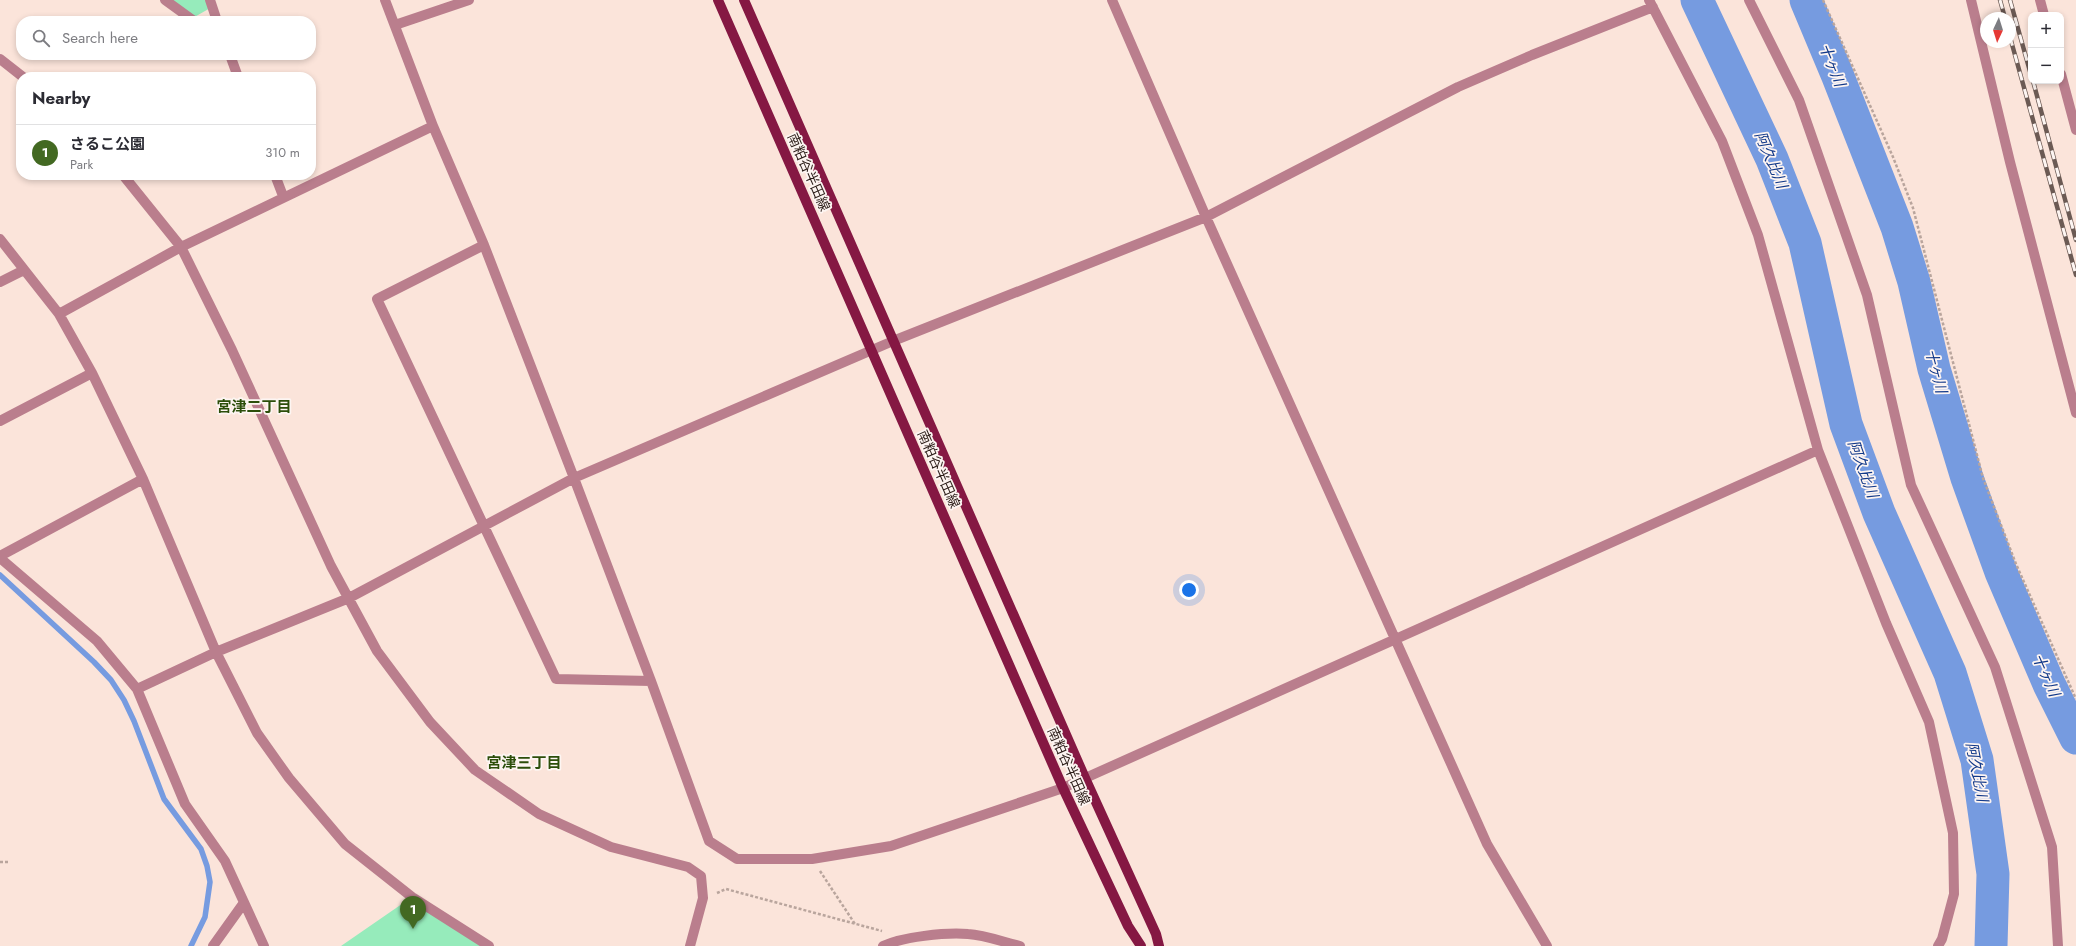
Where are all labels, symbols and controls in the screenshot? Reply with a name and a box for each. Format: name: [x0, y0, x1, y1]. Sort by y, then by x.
north arrow: [1980, 12, 2016, 48]
map controls: [2028, 12, 2064, 84]
button: +: [2028, 12, 2064, 48]
search box: [16, 16, 316, 60]
icon: search: [30, 27, 52, 49]
text: Search here: [62, 27, 138, 49]
water label: 十ヶ川: [1813, 40, 1851, 92]
button: −: [2028, 48, 2064, 84]
text: Nearby: [32, 86, 90, 110]
water label: 阿久比川: [1749, 128, 1794, 194]
street label: 南粕谷半田線: [783, 130, 835, 214]
text: さるこ公園: [70, 133, 145, 155]
text: 1: [42, 143, 48, 162]
text: 310 m: [265, 143, 300, 162]
text: Park: [70, 155, 93, 174]
water label: 十ヶ川: [1920, 346, 1953, 398]
district label: 宮津二丁目: [216, 396, 292, 418]
street label: 南粕谷半田線: [913, 427, 965, 511]
water label: 阿久比川: [1842, 437, 1884, 503]
your location: [1179, 580, 1199, 600]
water label: 十ヶ川: [2027, 650, 2066, 702]
street label: 南粕谷半田線: [1043, 724, 1095, 808]
water label: 阿久比川: [1960, 740, 1994, 806]
district label: 宮津三丁目: [486, 752, 562, 774]
pin: 1: [400, 896, 426, 929]

